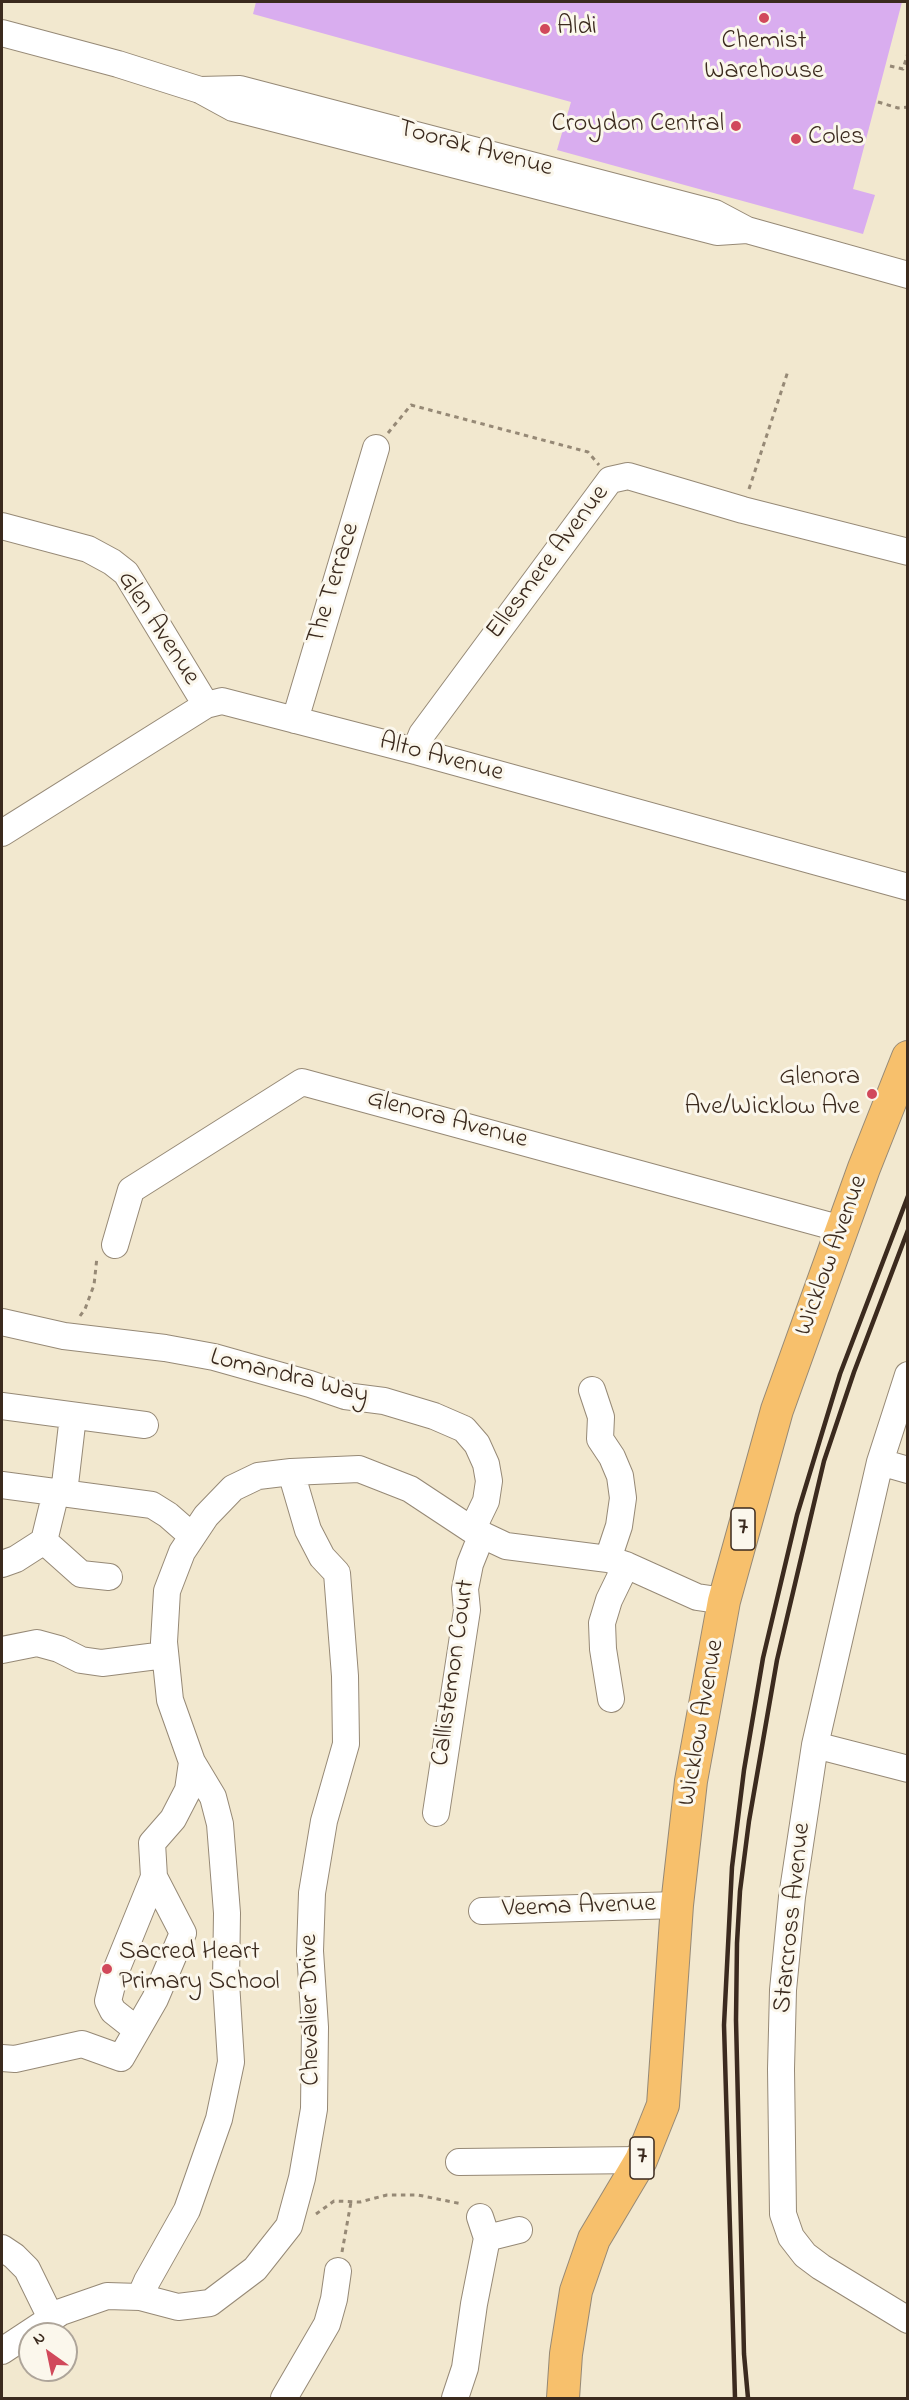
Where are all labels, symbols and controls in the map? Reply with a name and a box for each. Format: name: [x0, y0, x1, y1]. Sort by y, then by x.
marker: Chemist Warehouse: [757, 11, 771, 25]
place label: Aldi: [557, 13, 597, 45]
marker: Aldi: [538, 22, 552, 36]
place label: Chemist Warehouse: [704, 27, 824, 88]
place label: Croydon Central: [552, 110, 724, 142]
street label: Toorak Avenue: [394, 114, 556, 186]
marker: Croydon Central: [729, 119, 743, 133]
place label: Coles: [808, 123, 864, 155]
marker: Coles: [789, 132, 803, 146]
street label: Ellesmere Avenue: [481, 480, 617, 646]
street label: The Terrace: [302, 520, 368, 648]
street label: Glen Avenue: [109, 566, 205, 692]
street label: Alto Avenue: [376, 728, 506, 790]
place label: Glenora Ave/Wicklow Ave: [684, 1063, 860, 1124]
street label: Glenora Avenue: [363, 1085, 531, 1157]
marker: Glenora Ave/Wicklow Ave: [865, 1087, 879, 1101]
street label: Wicklow Avenue: [790, 1172, 876, 1340]
street label: Lomandra Way: [207, 1343, 371, 1413]
road number: 7: [731, 1508, 755, 1550]
street label: Callistemon Court: [426, 1578, 484, 1768]
street label: Wicklow Avenue: [673, 1637, 733, 1809]
street label: Starcross Avenue: [768, 1821, 820, 2015]
street label: Veema Avenue: [502, 1890, 656, 1926]
street label: Chevalier Drive: [295, 1934, 329, 2086]
place label: Sacred Heart Primary School: [119, 1938, 280, 2000]
marker: Sacred Heart Primary School: [100, 1962, 114, 1976]
road number: 7: [630, 2137, 654, 2179]
north arrow: [18, 2322, 78, 2382]
text: N: [28, 2326, 50, 2352]

